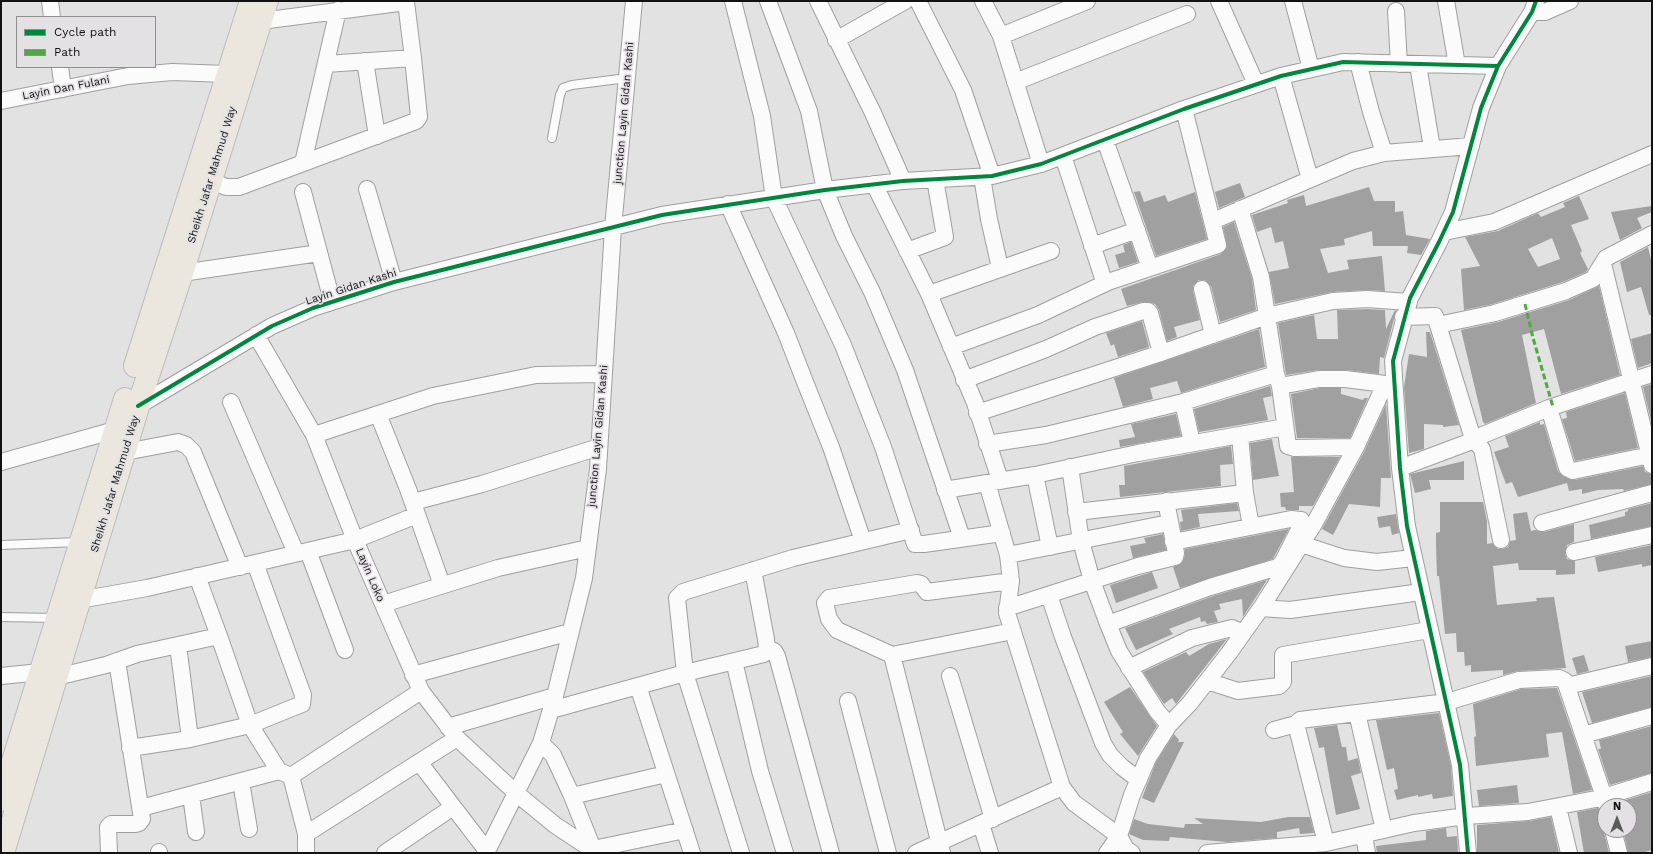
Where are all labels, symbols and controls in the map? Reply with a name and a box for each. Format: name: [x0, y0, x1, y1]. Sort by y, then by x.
legend: [16, 16, 156, 68]
text: Cycle path: [54, 25, 116, 39]
street label: junction Layin Gidan Kashi: [611, 41, 637, 185]
text: Path: [54, 45, 80, 59]
street label: Layin Dan Fulani: [21, 73, 111, 103]
street label: Sheikh Jafar Mahmud Way: [185, 105, 239, 245]
street label: Layin Gidan Kashi: [304, 266, 398, 308]
street label: junction Layin Gidan Kashi: [585, 364, 611, 508]
street label: Sheikh Jafar Mahmud Way: [88, 414, 142, 554]
street label: Layin Loko: [353, 546, 387, 604]
north arrow: [1597, 798, 1637, 838]
text: N: [1613, 800, 1621, 813]

